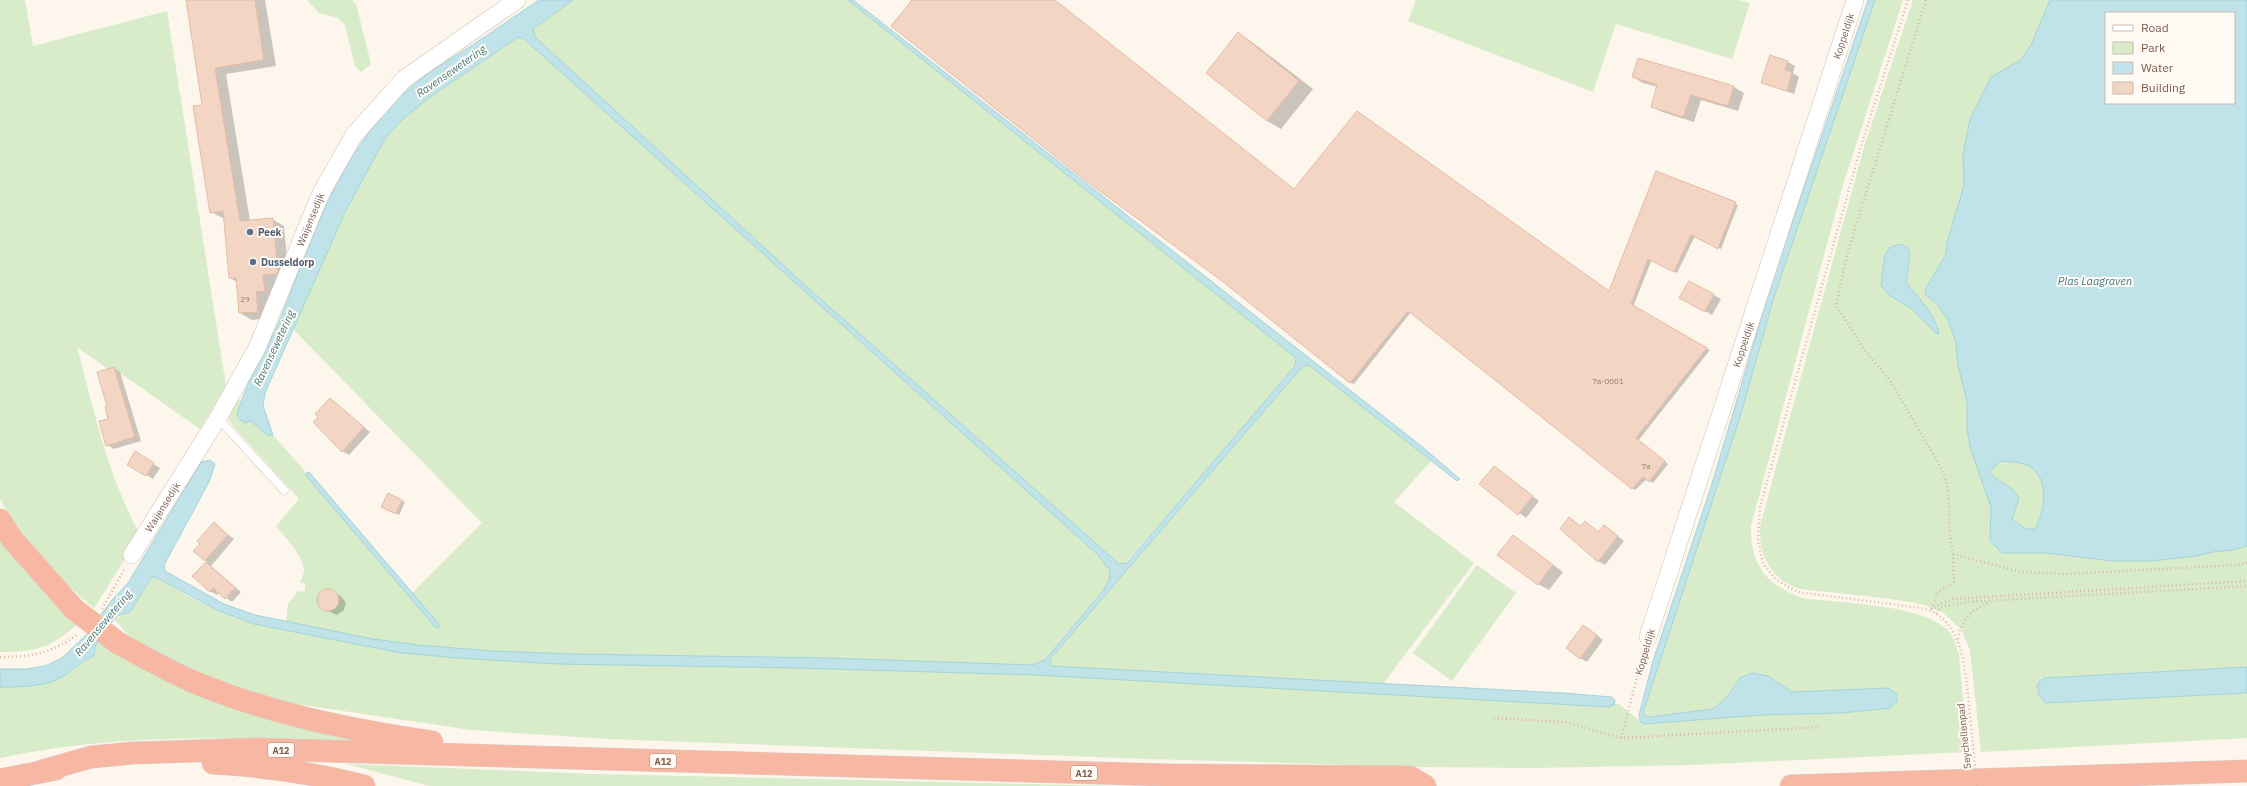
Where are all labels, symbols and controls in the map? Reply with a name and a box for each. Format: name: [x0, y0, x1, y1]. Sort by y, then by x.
street label: Koppeldijk: [1830, 11, 1857, 61]
legend: [2105, 12, 2235, 104]
text: Road: [2141, 20, 2169, 35]
text: Park: [2141, 40, 2166, 55]
water label: Ravensewetering: [413, 41, 489, 100]
text: Water: [2141, 60, 2174, 75]
text: Building: [2141, 80, 2186, 95]
street label: Waijensedijk: [293, 190, 327, 248]
place label: Peek: [258, 226, 282, 239]
marker: Peek: [245, 227, 255, 237]
place label: Dusseldorp: [261, 256, 314, 269]
marker: Dusseldorp: [248, 257, 258, 267]
water label: Plas Laagraven: [2058, 274, 2132, 288]
house number: 29: [240, 294, 250, 304]
water label: Ravensewetering: [250, 307, 298, 388]
street label: Koppeldijk: [1730, 319, 1757, 369]
house number: 7a-0001: [1592, 376, 1624, 386]
house number: 7a: [1641, 461, 1651, 471]
street label: Waijensedijk: [142, 479, 183, 534]
water label: Ravensewetering: [71, 587, 135, 659]
street label: Koppeldijk: [1632, 627, 1658, 677]
street label: Seychellenpad: [1954, 703, 1974, 769]
road number: A12: [268, 743, 294, 757]
road number: A12: [650, 754, 676, 768]
road number: A12: [1071, 766, 1097, 780]

